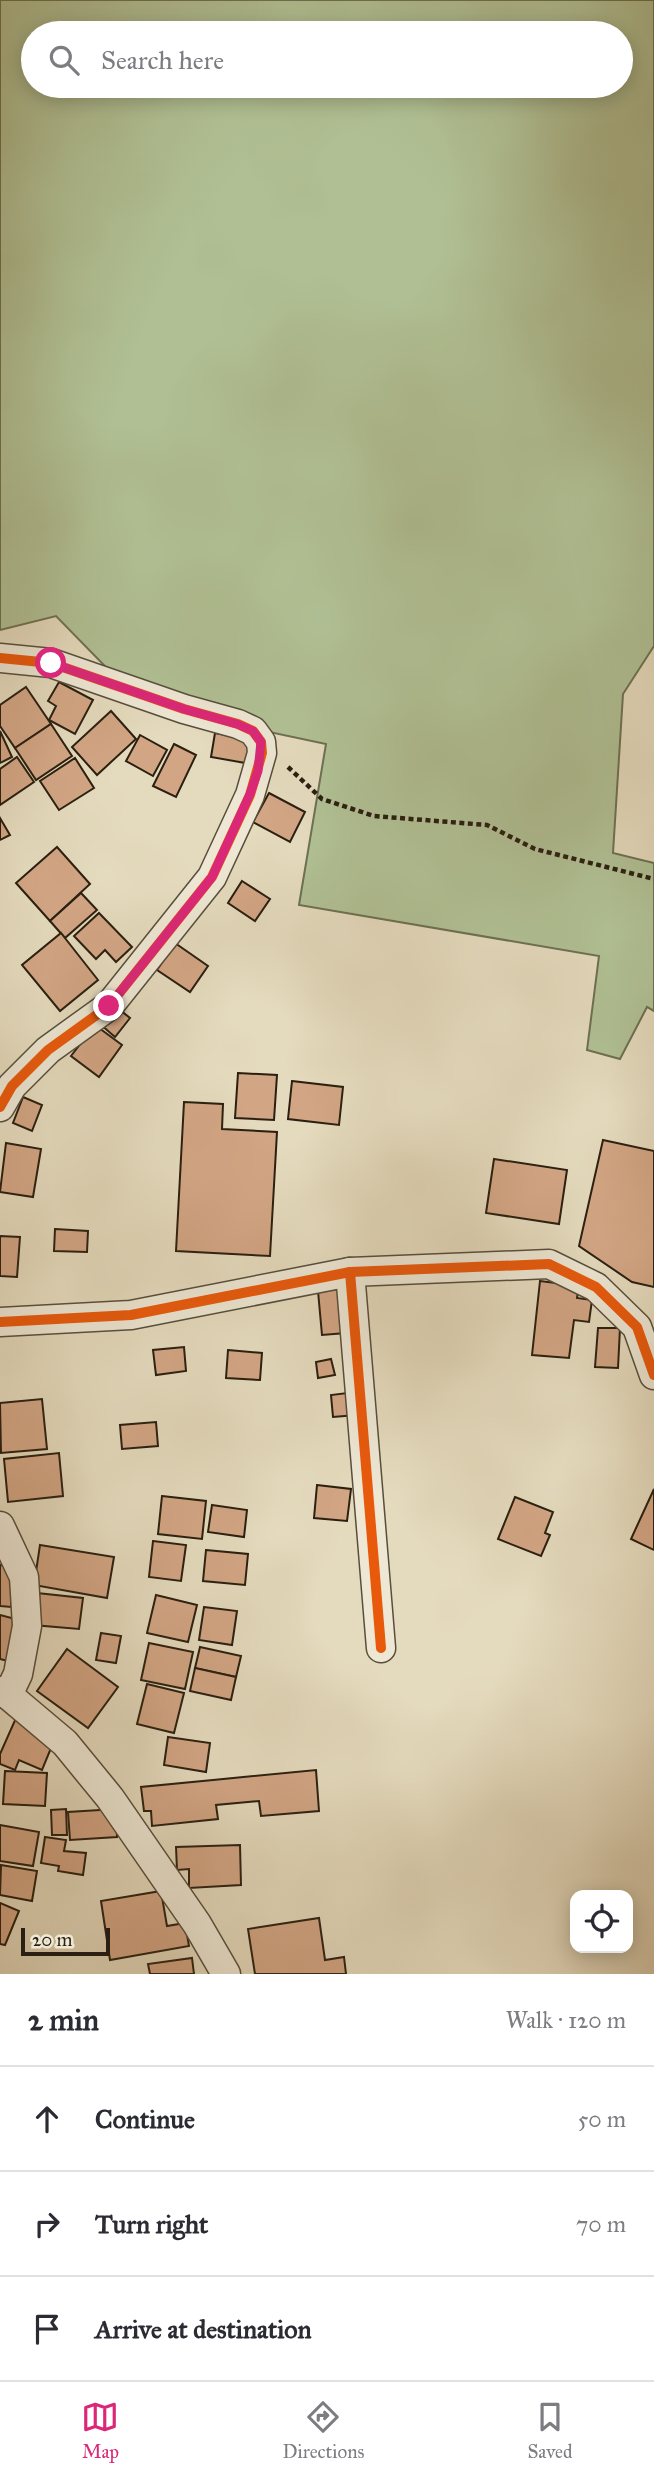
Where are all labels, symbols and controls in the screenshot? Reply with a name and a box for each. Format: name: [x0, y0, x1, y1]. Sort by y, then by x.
search box: [21, 21, 633, 98]
icon: search: [45, 41, 83, 79]
text: Search here: [101, 44, 224, 76]
route start: [35, 647, 66, 678]
route end: [93, 990, 124, 1021]
map controls: [570, 1890, 633, 1953]
button: locate: [570, 1890, 633, 1953]
scale bar: [21, 1925, 110, 1957]
text: 20 m: [32, 1928, 73, 1951]
text: 2 min: [28, 2002, 99, 2038]
text: Walk · 120 m: [506, 2006, 626, 2034]
icon: ahead: [28, 2100, 66, 2138]
text: Continue: [95, 2103, 195, 2135]
text: 50 m: [578, 2105, 626, 2133]
icon: right: [28, 2205, 66, 2243]
text: Turn right: [95, 2208, 208, 2240]
text: 70 m: [576, 2210, 626, 2238]
icon: arrive: [28, 2310, 66, 2348]
text: Arrive at destination: [95, 2313, 312, 2345]
tab: Map: [81, 2398, 119, 2463]
tab: Directions: [282, 2398, 364, 2463]
tab: Saved: [527, 2398, 573, 2463]

